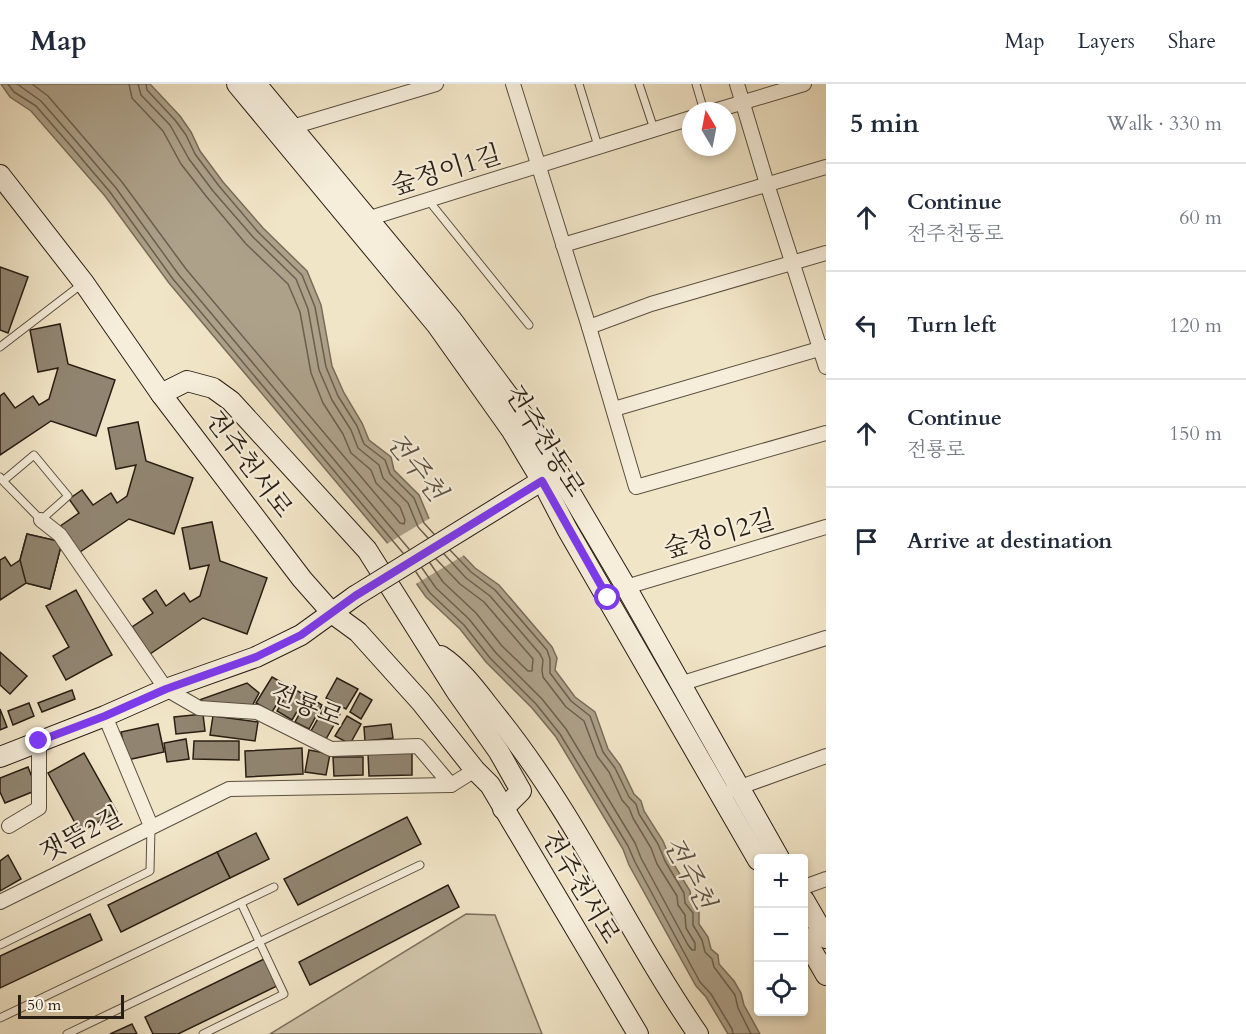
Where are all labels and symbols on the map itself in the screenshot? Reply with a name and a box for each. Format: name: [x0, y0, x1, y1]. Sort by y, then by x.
north arrow: [682, 102, 736, 156]
street label: 숲정이1길: [386, 137, 506, 203]
street label: 전주천동로: [497, 378, 593, 504]
street label: 전주천서로: [197, 403, 301, 525]
water label: 전주천: [377, 425, 456, 511]
street label: 숲정이2길: [659, 501, 779, 567]
route start: [594, 584, 620, 610]
street label: 전룡로: [266, 675, 348, 735]
route end: [25, 727, 51, 753]
street label: 잿뜸2길: [34, 798, 128, 870]
street label: 전주천서로: [534, 824, 628, 950]
water label: 전주천: [654, 830, 725, 918]
scale bar: [18, 992, 124, 1020]

